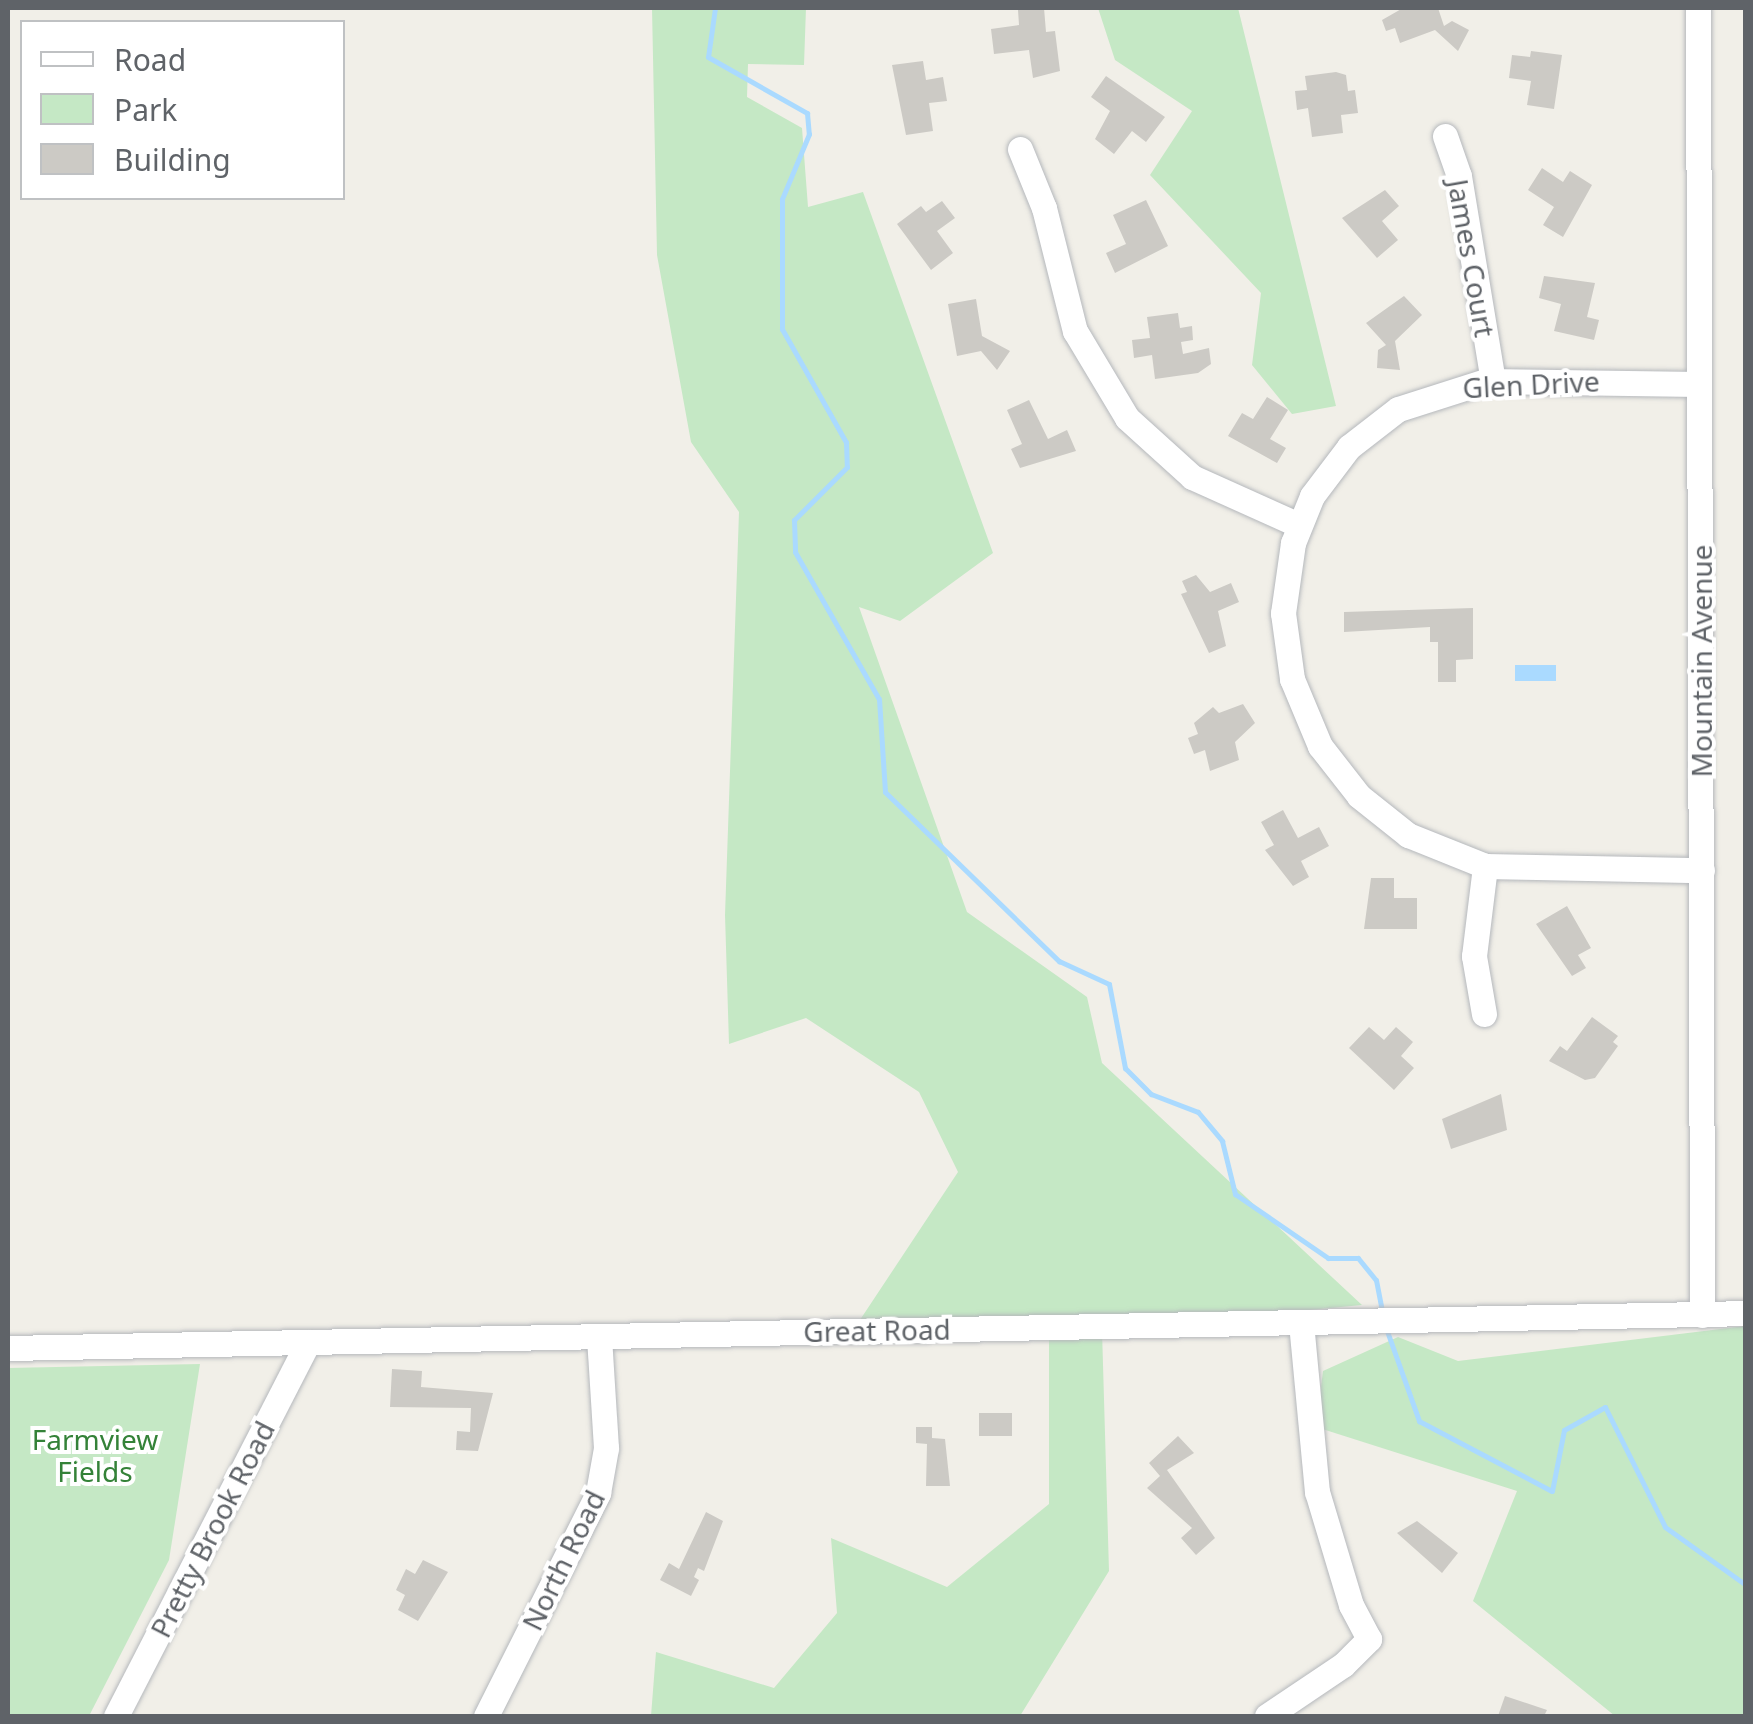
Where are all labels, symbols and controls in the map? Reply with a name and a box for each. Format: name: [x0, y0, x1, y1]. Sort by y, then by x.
legend: [20, 20, 345, 200]
text: Road: [114, 39, 186, 80]
text: Park: [114, 89, 177, 130]
text: Building: [114, 139, 231, 180]
street label: James Court: [1442, 176, 1502, 340]
street label: Glen Drive: [1462, 364, 1600, 404]
street label: Mountain Avenue: [1684, 545, 1718, 777]
street label: Great Road: [803, 1312, 951, 1348]
street label: Pretty Brook Road: [143, 1415, 281, 1643]
park label: Farmview Fields: [32, 1422, 158, 1488]
street label: North Road: [515, 1484, 611, 1636]

